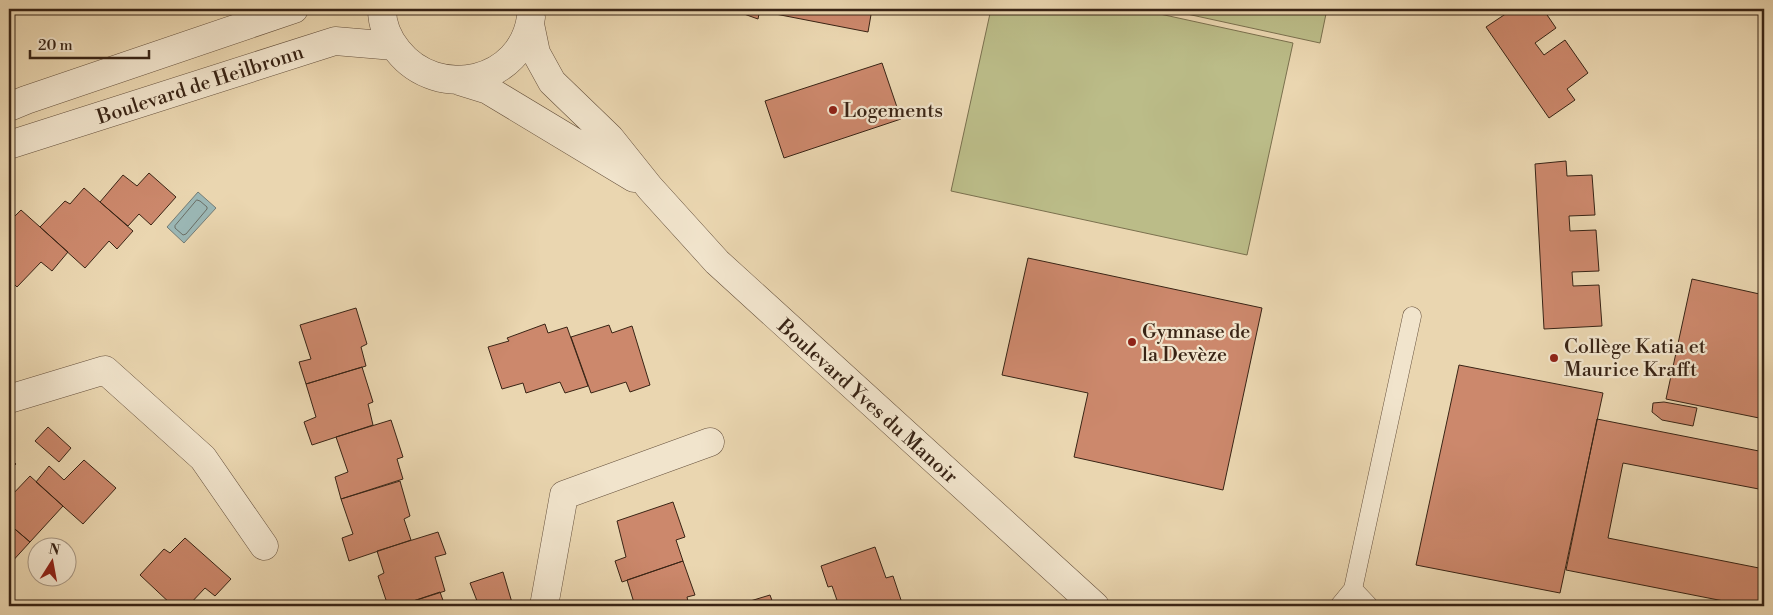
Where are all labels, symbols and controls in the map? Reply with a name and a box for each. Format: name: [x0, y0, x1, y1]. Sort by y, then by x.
scale bar: [30, 28, 149, 60]
text: 20 m: [38, 36, 73, 55]
street label: Boulevard de Heilbronn: [93, 40, 307, 131]
place label: Logements: [843, 99, 943, 124]
marker: Logements: [827, 104, 839, 116]
street label: Boulevard Yves du Manoir: [771, 314, 963, 490]
place label: Gymnase de la Devèze: [1142, 320, 1250, 368]
place label: Collège Katia et Maurice Krafft: [1564, 335, 1706, 383]
marker: Gymnase de la Devèze: [1126, 336, 1138, 348]
marker: Collège Katia et Maurice Krafft: [1548, 352, 1560, 364]
north arrow: [28, 538, 78, 588]
text: N: [47, 540, 61, 560]

